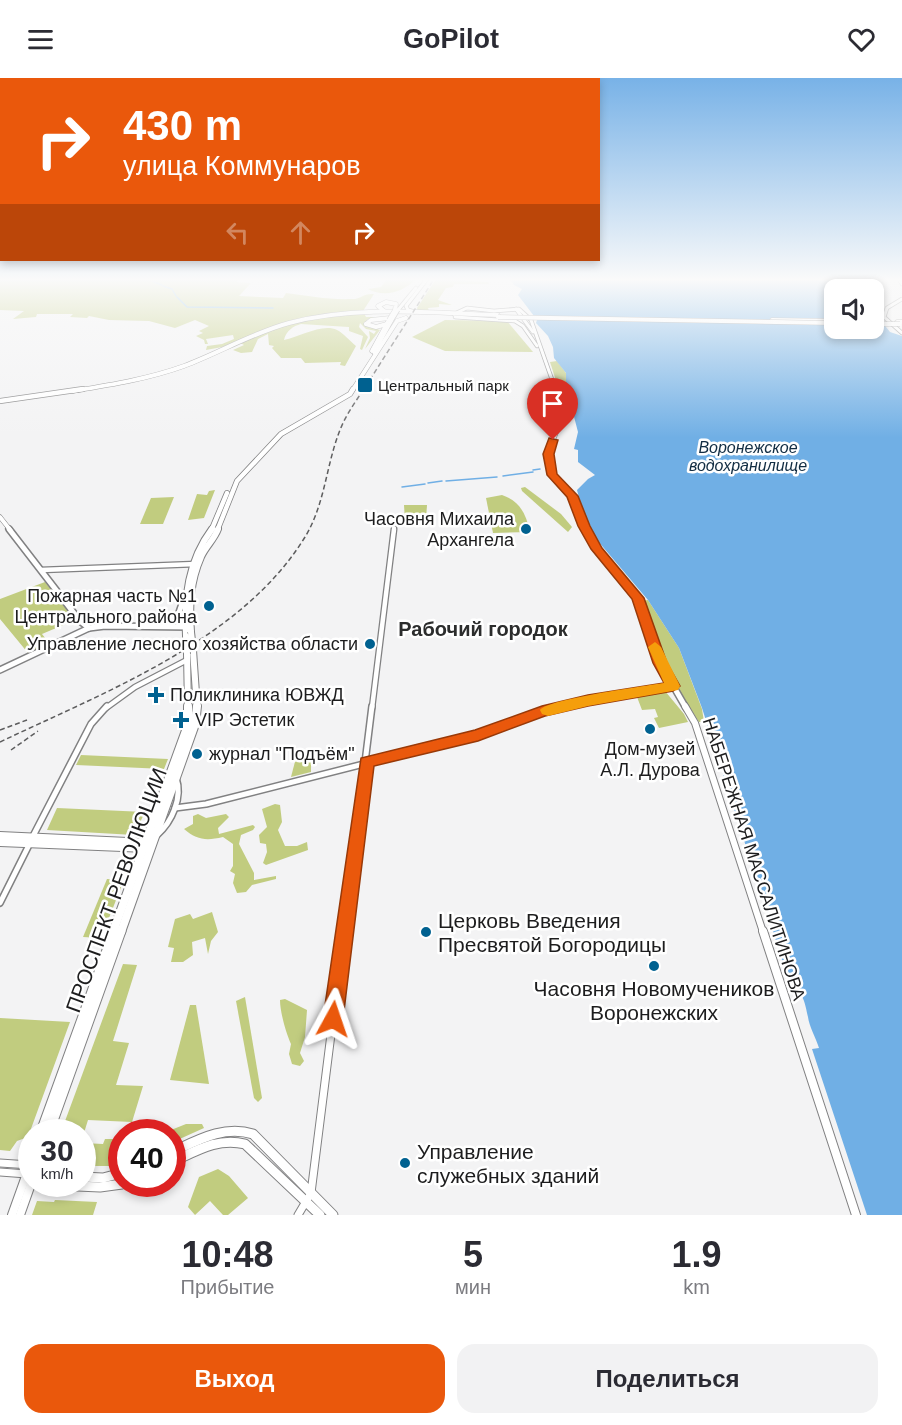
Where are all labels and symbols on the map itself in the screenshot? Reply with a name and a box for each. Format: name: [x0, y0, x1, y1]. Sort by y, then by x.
marker: Центральный парк: [356, 376, 374, 394]
place label: Центральный парк: [378, 377, 509, 394]
pin: [527, 378, 578, 440]
water label: Воронежское водохранилище: [689, 439, 807, 474]
place label: Часовня Михаила Архангела: [364, 509, 515, 550]
marker: Часовня Михаила Архангела: [519, 522, 533, 536]
place label: Пожарная часть №1 Центрального района: [14, 586, 198, 627]
marker: Пожарная часть №1 Центрального района: [202, 599, 216, 613]
district label: Рабочий городок: [398, 618, 569, 640]
place label: Управление лесного хозяйства области: [27, 634, 358, 654]
marker: Управление лесного хозяйства области: [363, 637, 377, 651]
place label: Поликлиника ЮВЖД: [170, 685, 344, 705]
marker: Поликлиника ЮВЖД: [147, 686, 165, 704]
place label: VIP Эстетик: [195, 710, 294, 730]
marker: VIP Эстетик: [172, 711, 190, 729]
street label: НАБЕРЕЖНАЯ МАССАЛИТИНОВА: [699, 715, 809, 1003]
marker: Дом-музей А.Л. Дурова: [643, 722, 657, 736]
place label: Дом-музей А.Л. Дурова: [600, 739, 701, 780]
place label: журнал "Подъём": [209, 744, 355, 764]
marker: журнал "Подъём": [190, 747, 204, 761]
street label: ПРОСПЕКТ РЕВОЛЮЦИИ: [61, 765, 171, 1015]
place label: Церковь Введения Пресвятой Богородицы: [438, 909, 666, 956]
marker: Церковь Введения Пресвятой Богородицы: [419, 925, 433, 939]
marker: Часовня Новомучеников Воронежских: [647, 959, 661, 973]
place label: Часовня Новомучеников Воронежских: [534, 977, 774, 1024]
position arrow: [301, 987, 365, 1051]
speed limit sign: 40: [108, 1119, 186, 1197]
place label: Управление служебных зданий: [417, 1140, 599, 1187]
marker: Управление служебных зданий: [398, 1156, 412, 1170]

